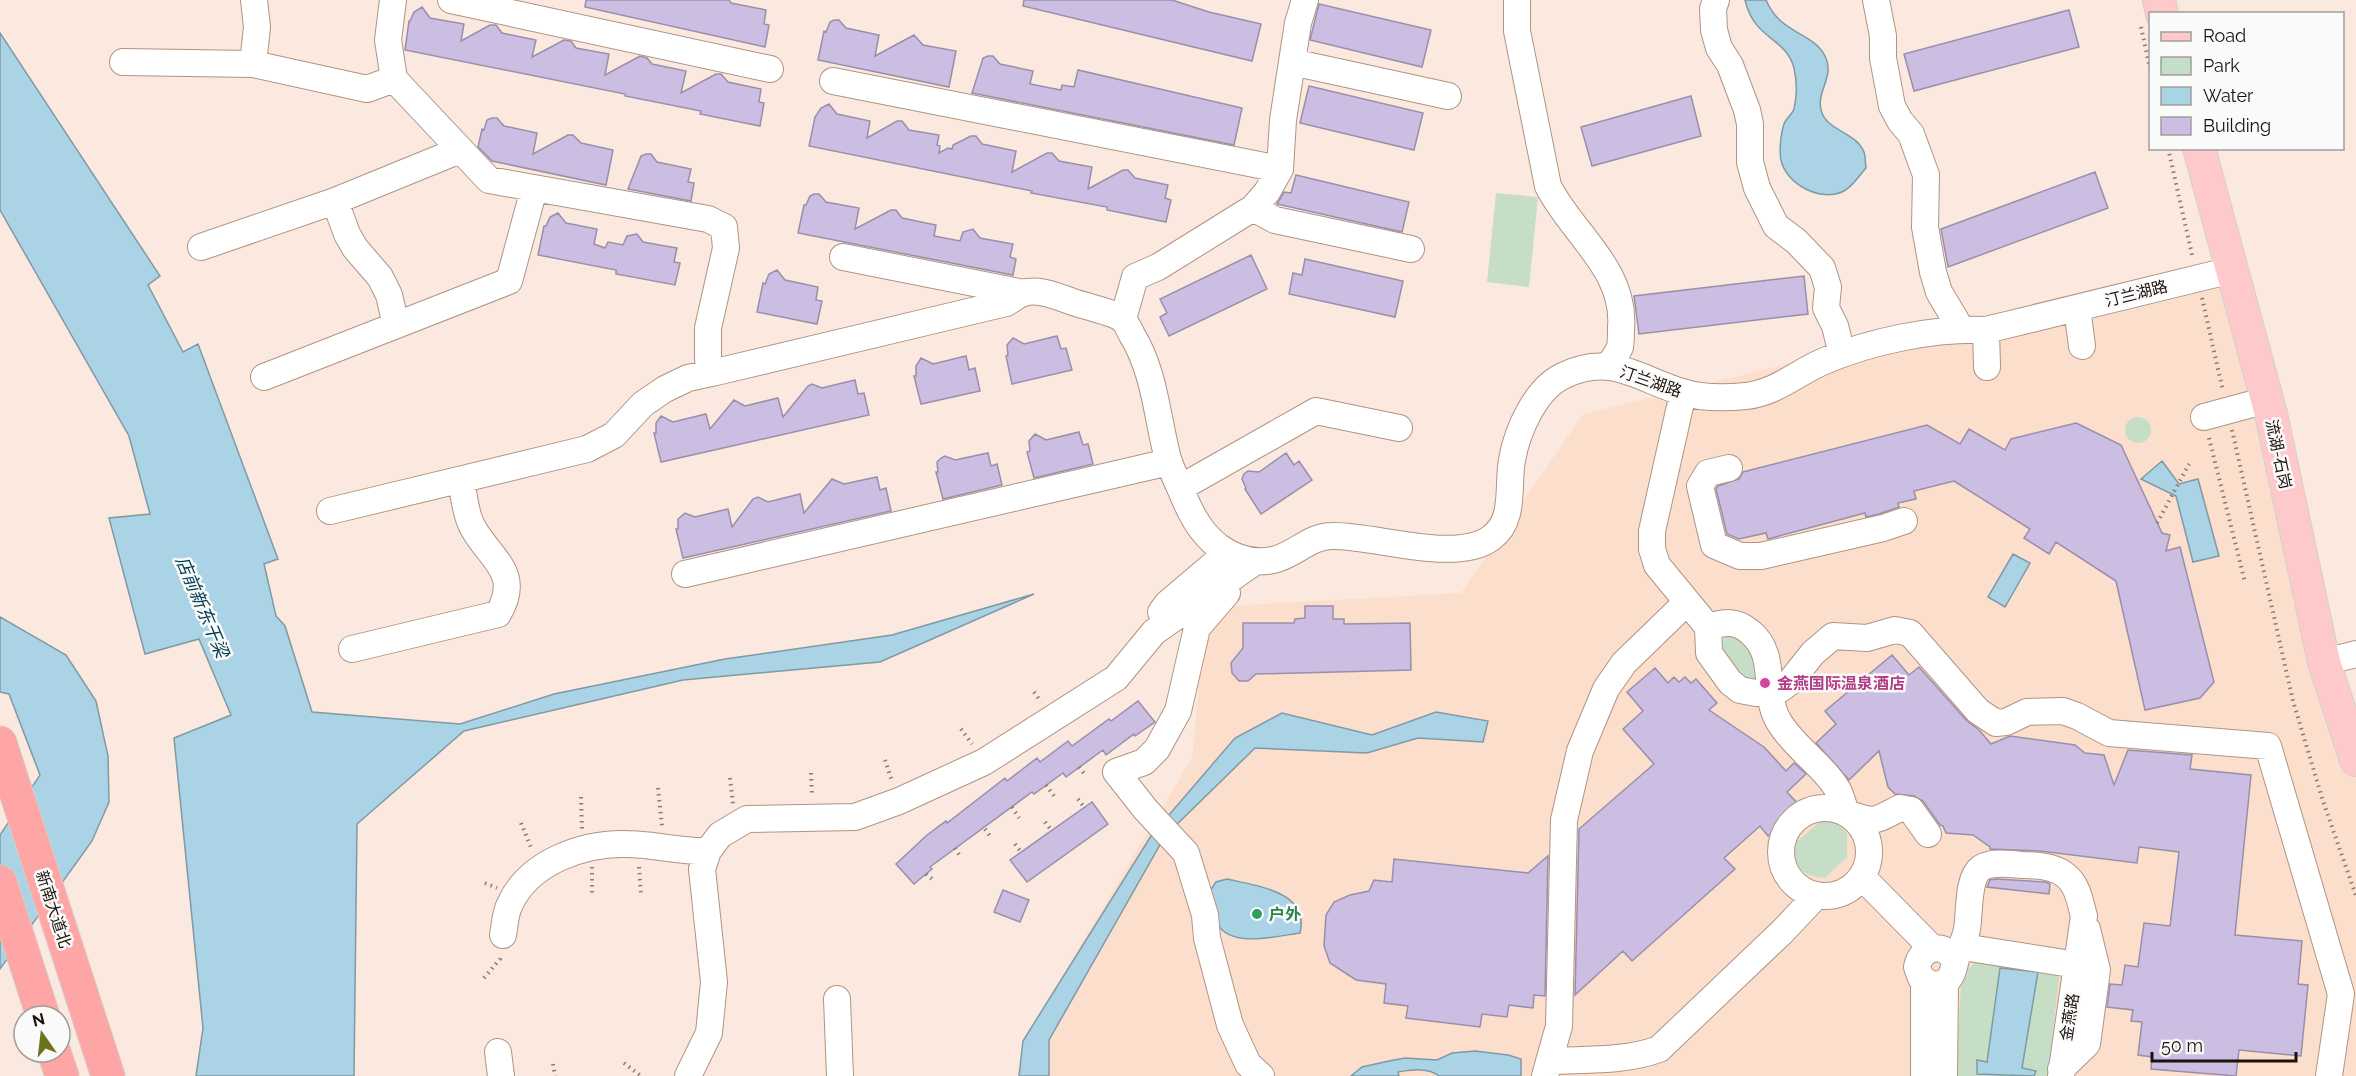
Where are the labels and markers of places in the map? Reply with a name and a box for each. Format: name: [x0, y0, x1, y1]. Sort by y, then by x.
place label: 金燕国际温泉酒店: [1777, 674, 1905, 693]
marker: 金燕国际温泉酒店: [1758, 676, 1772, 690]
place label: 户外: [1269, 905, 1302, 924]
marker: 户外: [1250, 907, 1264, 921]

